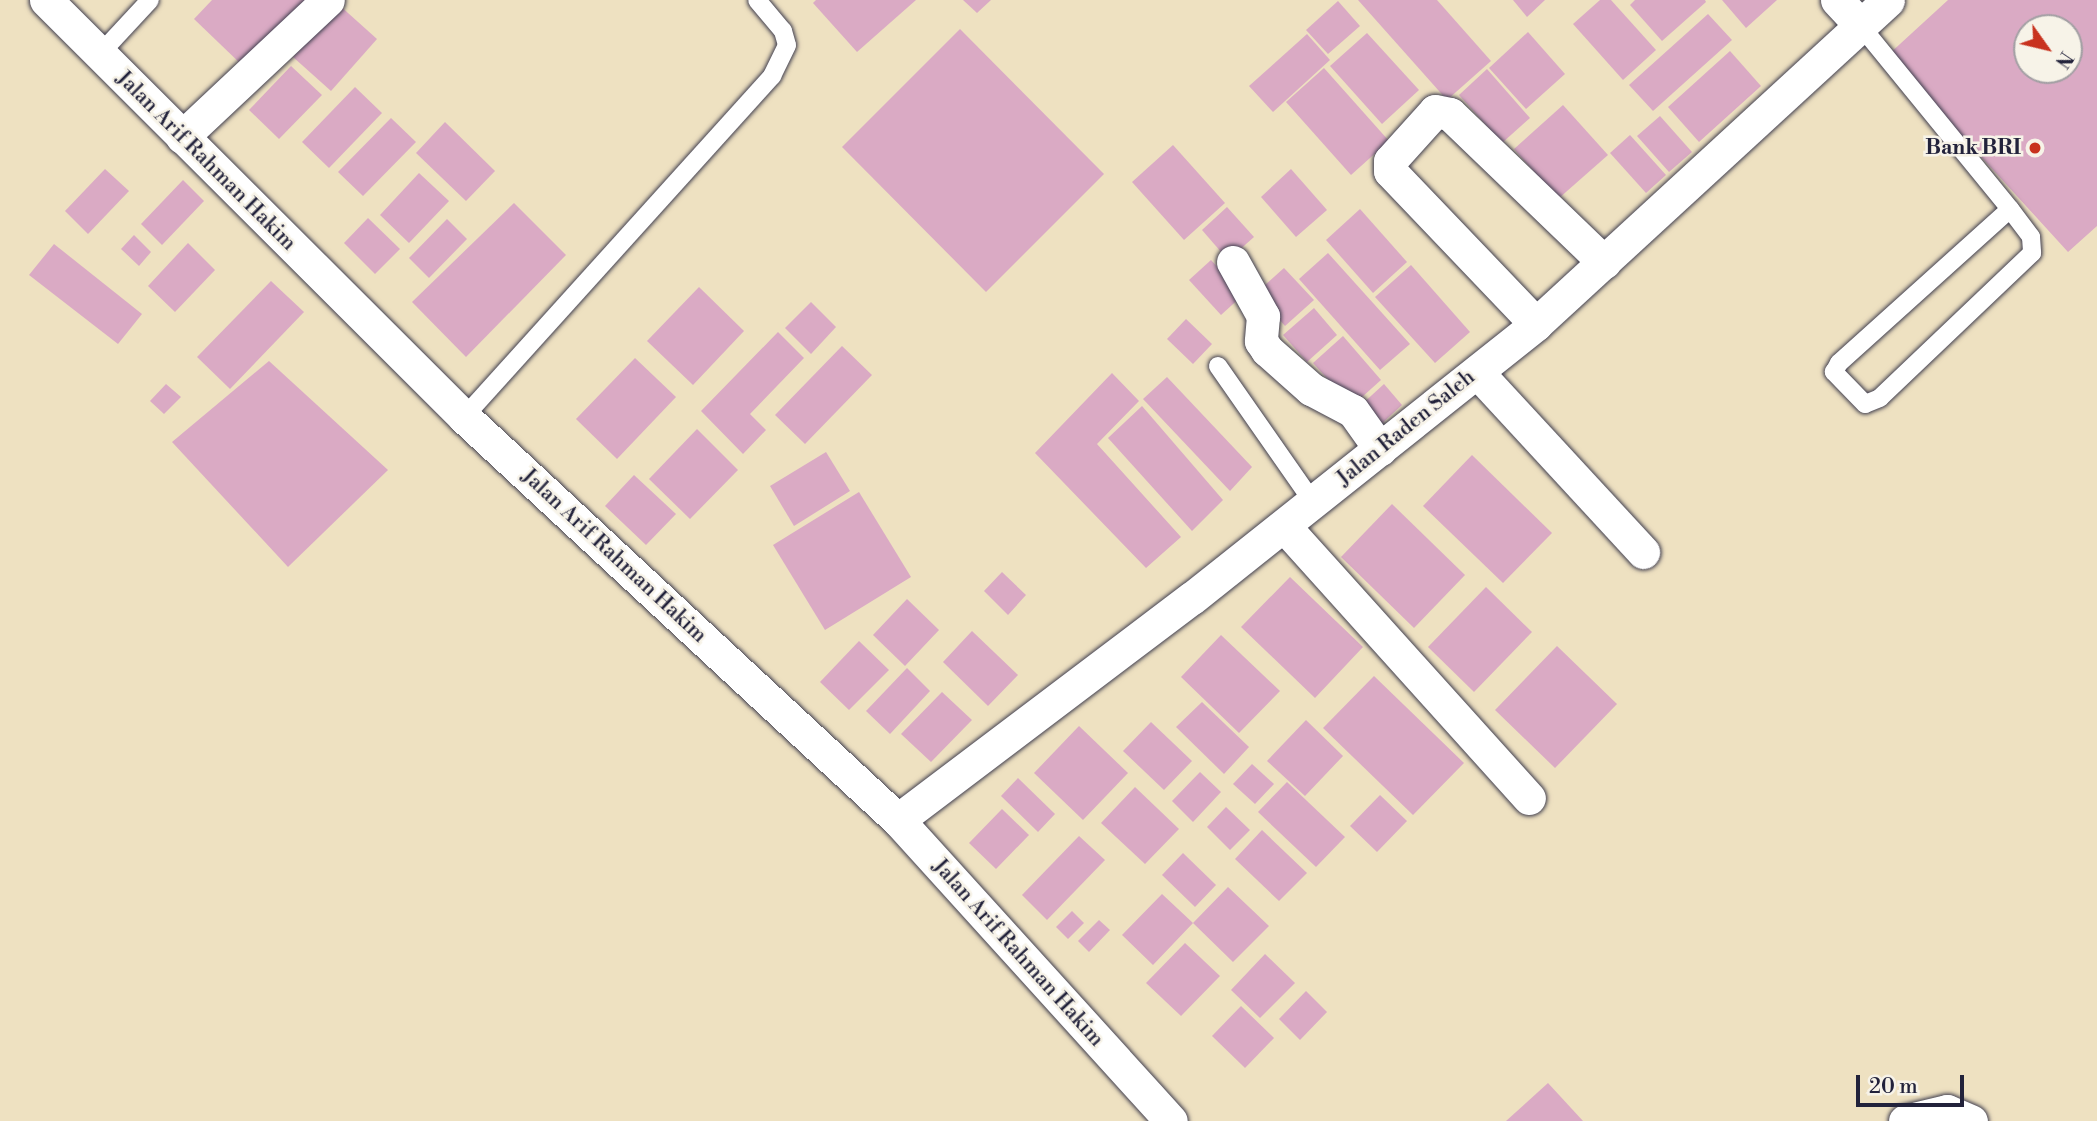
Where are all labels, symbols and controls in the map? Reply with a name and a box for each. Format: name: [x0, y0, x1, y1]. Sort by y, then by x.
north arrow: [2013, 14, 2083, 84]
text: N: [2050, 47, 2078, 73]
street label: Jalan Arif Rahman Hakim: [111, 66, 301, 256]
place label: Bank BRI: [1925, 135, 2021, 161]
marker: Bank BRI: [2027, 140, 2043, 156]
street label: Jalan Raden Saleh: [1332, 365, 1480, 491]
street label: Jalan Arif Rahman Hakim: [516, 464, 712, 648]
street label: Jalan Arif Rahman Hakim: [927, 854, 1109, 1052]
scale bar: [1859, 1062, 1968, 1106]
text: 20 m: [1869, 1074, 1918, 1100]

